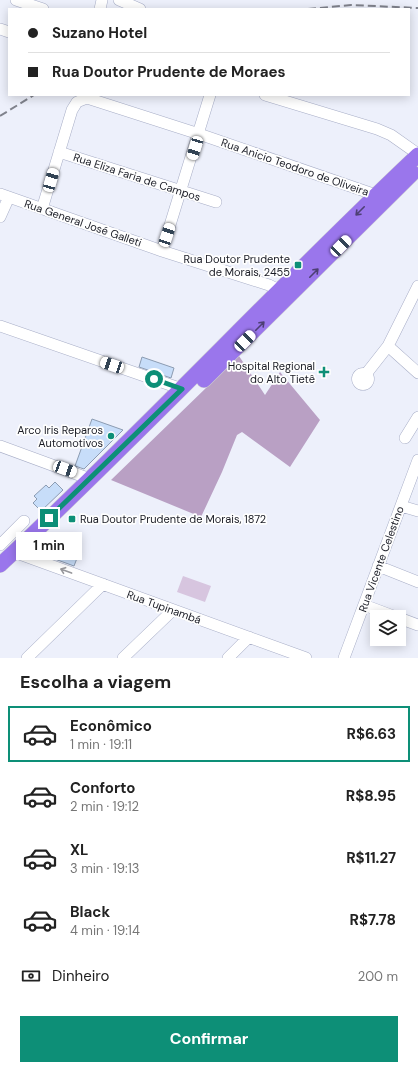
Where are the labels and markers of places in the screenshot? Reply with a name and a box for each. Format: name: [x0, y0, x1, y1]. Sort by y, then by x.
place label: Rua Doutor Prudente de Morais, 2455: [184, 252, 290, 279]
marker: Rua Doutor Prudente de Morais, 2455: [293, 260, 303, 270]
place label: Hospital Regional do Alto Tietê: [228, 359, 315, 386]
marker: Hospital Regional do Alto Tietê: [318, 366, 330, 378]
place label: Arco Iris Reparos Automotivos: [17, 423, 103, 450]
marker: Arco Iris Reparos Automotivos: [106, 431, 116, 441]
place label: Rua Doutor Prudente de Morais, 1872: [80, 512, 266, 526]
marker: Rua Doutor Prudente de Morais, 1872: [67, 514, 77, 524]

